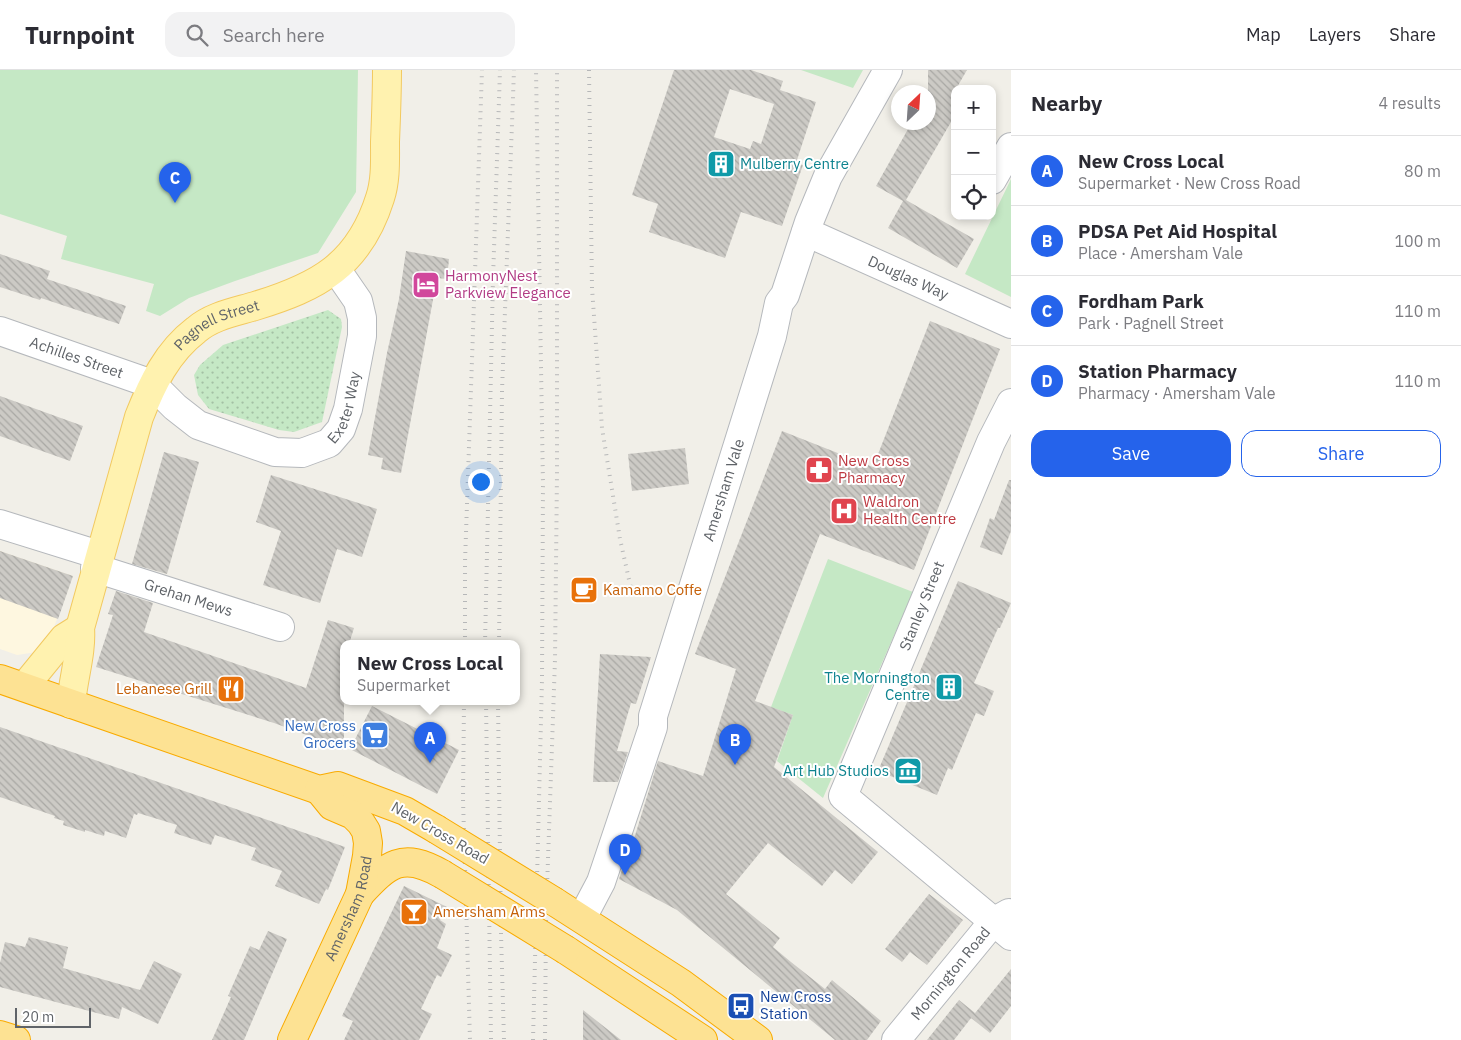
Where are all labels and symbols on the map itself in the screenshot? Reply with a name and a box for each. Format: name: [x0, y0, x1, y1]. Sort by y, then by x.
north arrow: [891, 85, 936, 130]
building icon: Mulberry Centre: [706, 149, 736, 179]
place label: Mulberry Centre: [740, 154, 849, 173]
pin: C: [159, 162, 191, 203]
street label: Douglas Way: [865, 251, 952, 304]
place label: HarmonyNest Parkview Elegance: [445, 266, 571, 302]
hotel icon: HarmonyNest Parkview Elegance: [411, 270, 441, 300]
street label: Pagnell Street: [169, 295, 261, 354]
street label: Achilles Street: [27, 332, 126, 382]
street label: Exeter Way: [323, 369, 364, 447]
street label: Amersham Vale: [698, 436, 748, 543]
place label: New Cross Pharmacy: [838, 451, 910, 487]
pharmacy icon: New Cross Pharmacy: [804, 455, 834, 485]
your location: [468, 469, 494, 495]
place label: Waldron Health Centre: [863, 492, 956, 528]
hospital icon: Waldron Health Centre: [829, 496, 859, 526]
street label: Stanley Street: [895, 558, 948, 653]
street label: Grehan Mews: [142, 574, 235, 620]
cafe icon: Kamamo Coffe: [569, 575, 599, 605]
place label: Kamamo Coffe: [603, 580, 702, 599]
place label: The Mornington Centre: [824, 668, 930, 704]
building icon: The Mornington Centre: [934, 672, 964, 702]
restaurant icon: Lebanese Grill: [216, 674, 246, 704]
place label: Lebanese Grill: [116, 679, 212, 698]
place label: New Cross Grocers: [285, 716, 356, 752]
supermarket icon: New Cross Grocers: [360, 720, 390, 750]
pin: A: [414, 722, 446, 763]
pin: B: [719, 724, 751, 765]
museum icon: Art Hub Studios: [893, 756, 923, 786]
place label: Art Hub Studios: [783, 761, 889, 780]
street label: New Cross Road: [388, 797, 492, 868]
pin: D: [609, 834, 641, 875]
street label: Amersham Road: [320, 854, 376, 964]
bar icon: Amersham Arms: [399, 897, 429, 927]
place label: Amersham Arms: [433, 902, 545, 921]
street label: Mornington Road: [906, 923, 994, 1024]
place label: New Cross Station: [760, 987, 832, 1023]
bus stop icon: New Cross Station: [726, 991, 756, 1021]
scale bar: [15, 1005, 91, 1028]

